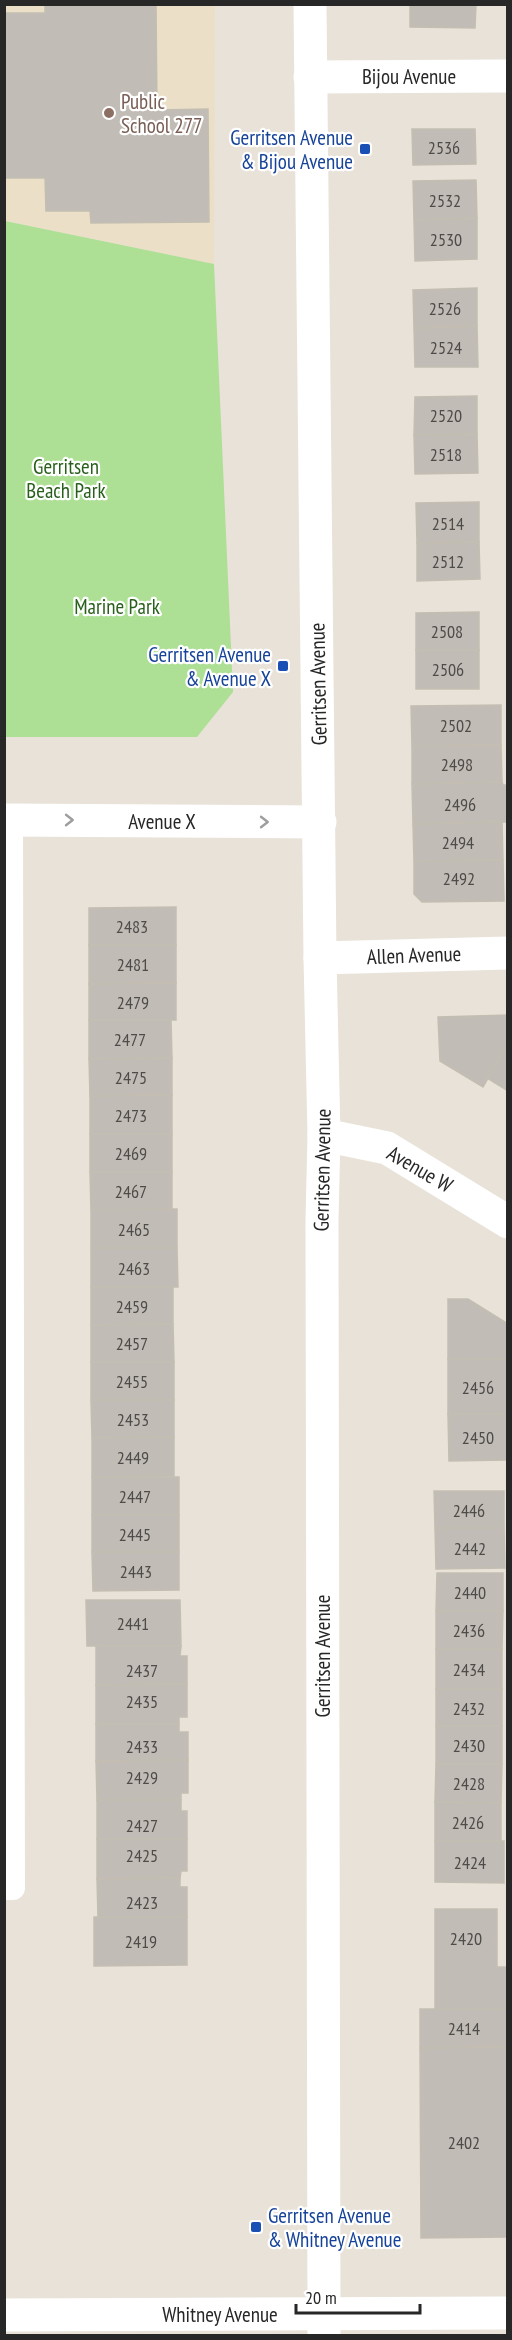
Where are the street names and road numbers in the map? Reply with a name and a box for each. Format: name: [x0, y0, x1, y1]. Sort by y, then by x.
street label: Bijou Avenue: [362, 63, 456, 90]
street label: Gerritsen Avenue: [303, 622, 333, 746]
street label: Avenue X: [128, 808, 196, 835]
street label: Allen Avenue: [366, 940, 462, 970]
street label: Gerritsen Avenue: [307, 1108, 337, 1232]
street label: Avenue W: [382, 1139, 458, 1199]
street label: Gerritsen Avenue: [309, 1595, 336, 1717]
street label: Whitney Avenue: [162, 2301, 278, 2328]

